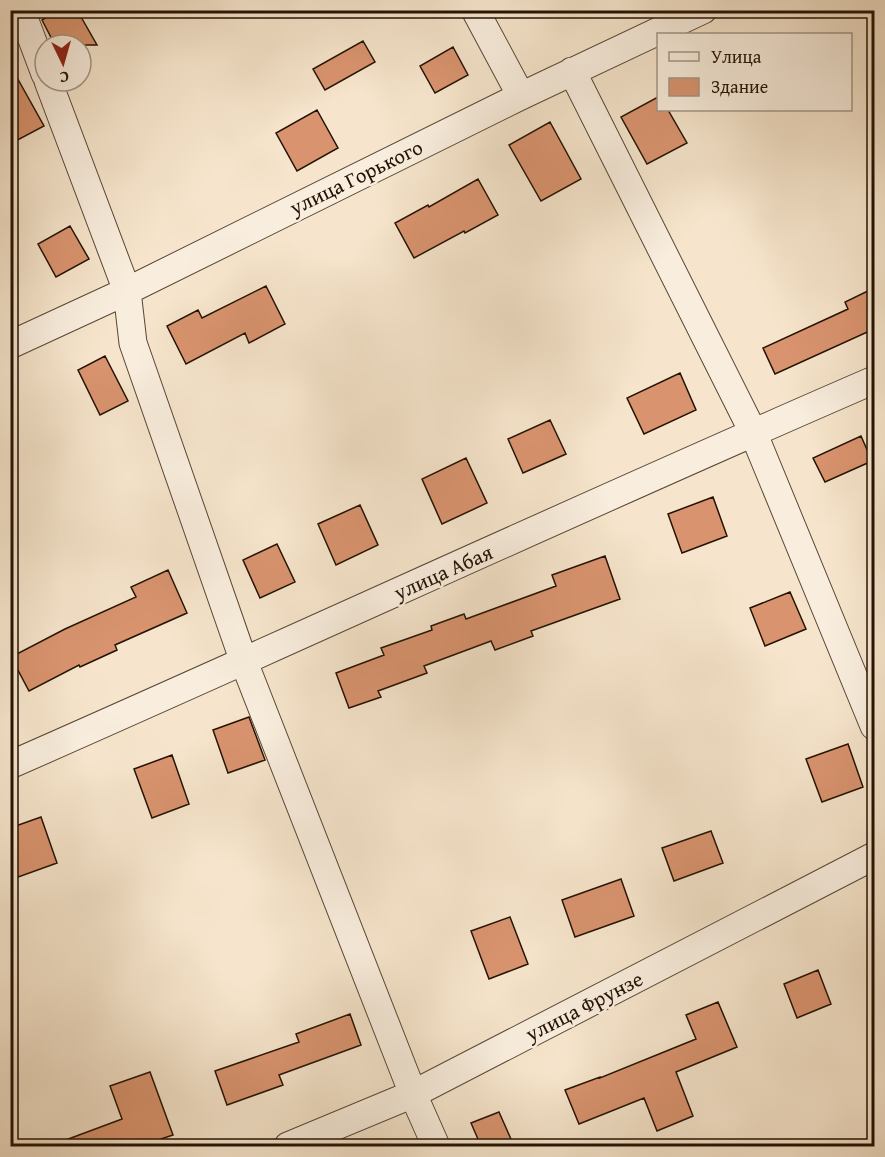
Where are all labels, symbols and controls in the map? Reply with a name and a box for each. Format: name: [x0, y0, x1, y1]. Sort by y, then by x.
north arrow: [33, 33, 93, 93]
legend: [657, 33, 852, 111]
text: Улица: [711, 43, 762, 70]
text: С: [59, 66, 70, 90]
text: Здание: [711, 73, 768, 100]
street label: улица Горького: [283, 131, 428, 223]
street label: улица Абая: [388, 536, 498, 608]
street label: улица Фрунзе: [519, 963, 648, 1049]

